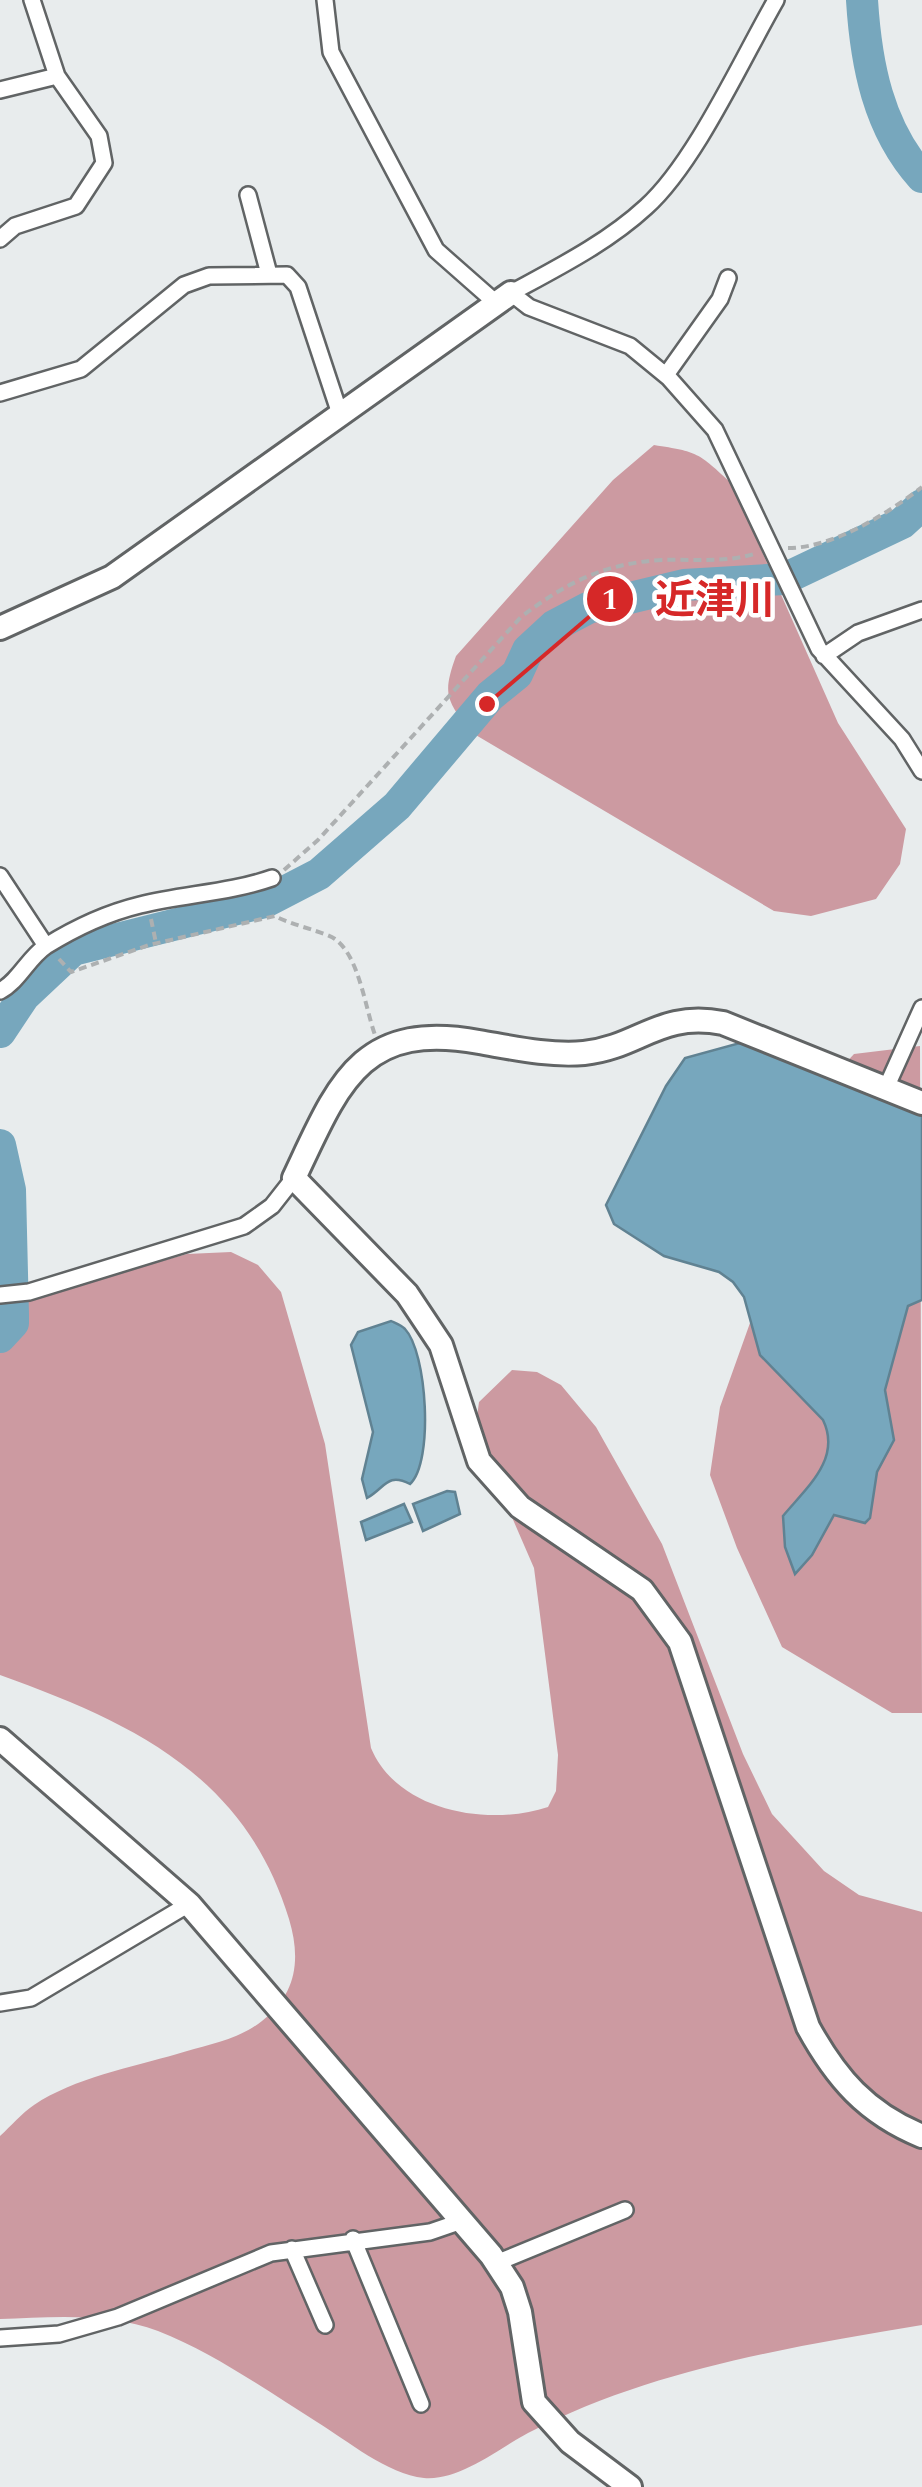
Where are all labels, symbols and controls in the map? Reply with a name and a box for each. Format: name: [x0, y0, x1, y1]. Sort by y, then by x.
callout: 近津川: [585, 564, 795, 634]
text: 近津川: [655, 571, 775, 632]
text: 1: [602, 577, 618, 623]

